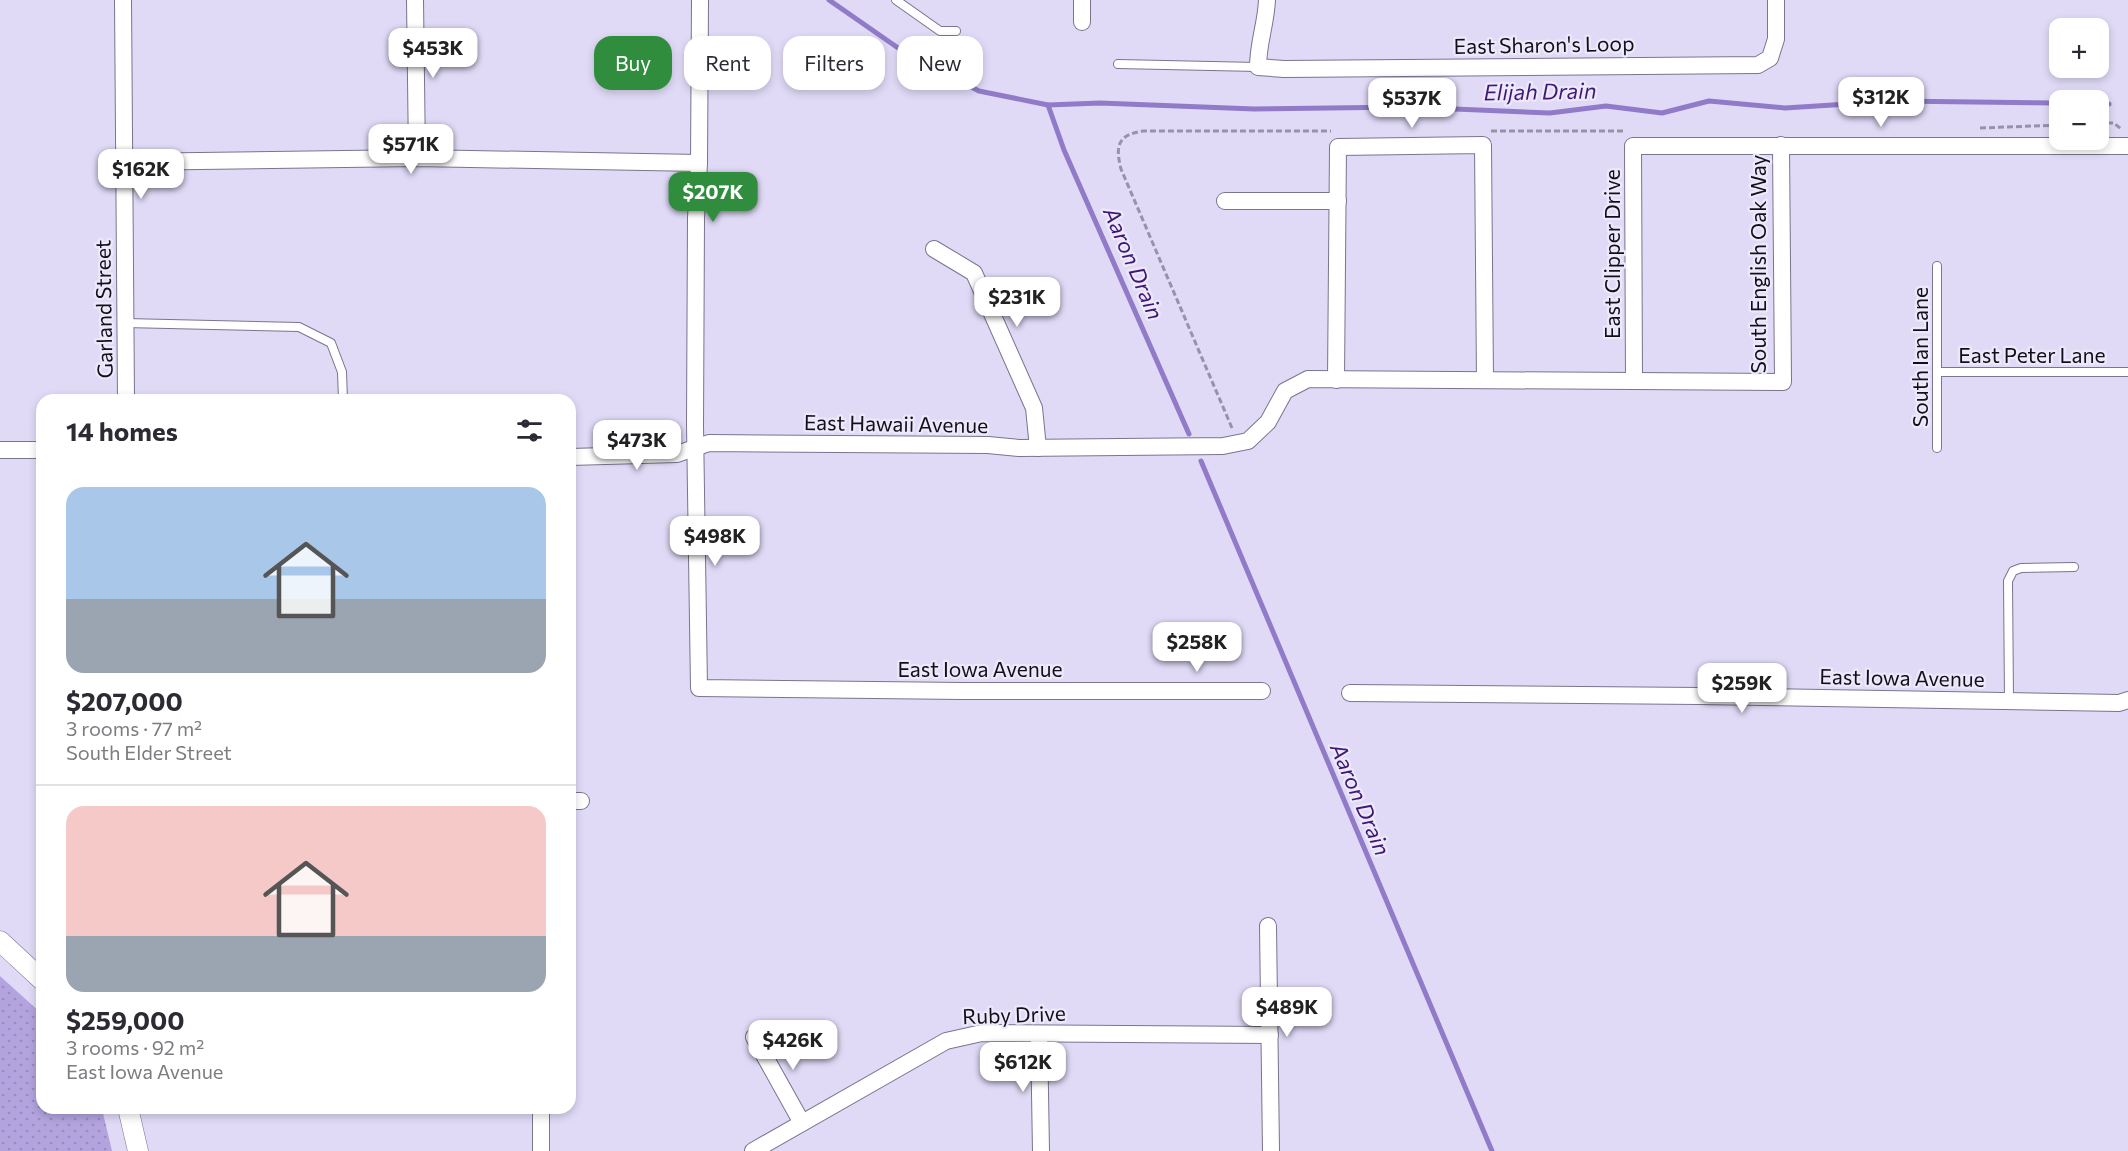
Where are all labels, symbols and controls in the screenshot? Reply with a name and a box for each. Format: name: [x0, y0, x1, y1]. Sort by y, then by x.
map controls: [2049, 18, 2109, 150]
button: +: [2049, 18, 2109, 78]
pin: $453K: [391, 28, 475, 79]
street label: East Sharon's Loop: [1453, 30, 1635, 58]
text: $453K: [402, 35, 464, 59]
chip: Buy: [594, 36, 672, 90]
chip: Rent: [684, 36, 771, 90]
chip: Filters: [783, 36, 885, 90]
chip: New: [897, 36, 983, 90]
water label: Elijah Drain: [1483, 77, 1597, 105]
pin: $312K: [1839, 77, 1923, 128]
pin: $537K: [1370, 78, 1454, 129]
text: $312K: [1852, 84, 1910, 108]
text: $537K: [1382, 85, 1442, 109]
button: −: [2049, 90, 2109, 150]
pin: $571K: [369, 124, 453, 175]
text: $571K: [382, 131, 440, 155]
pin: $162K: [99, 149, 183, 200]
street label: South English Oak Way: [1745, 154, 1770, 373]
text: $162K: [112, 156, 170, 180]
street label: East Clipper Drive: [1599, 169, 1624, 339]
pin: $207K: [671, 172, 755, 223]
text: $207K: [683, 179, 743, 203]
water label: Aaron Drain: [1098, 202, 1170, 323]
street label: Garland Street: [89, 239, 117, 379]
pin: $231K: [975, 277, 1059, 328]
text: $231K: [988, 284, 1046, 308]
street label: South Ian Lane: [1907, 287, 1932, 427]
street label: East Peter Lane: [1958, 342, 2106, 367]
street label: East Hawaii Avenue: [804, 409, 988, 437]
icon: filters: [513, 414, 546, 447]
text: 14 homes: [66, 415, 178, 446]
pin: $473K: [595, 420, 679, 471]
text: $473K: [607, 427, 667, 451]
pin: $498K: [673, 516, 757, 567]
text: $498K: [684, 523, 746, 547]
icon: home: [252, 526, 360, 634]
pin: $258K: [1155, 622, 1239, 673]
text: $258K: [1167, 629, 1227, 653]
street label: East Iowa Avenue: [897, 656, 1063, 681]
pin: $259K: [1700, 663, 1784, 714]
street label: East Iowa Avenue: [1819, 663, 1985, 691]
text: $259K: [1712, 670, 1772, 694]
text: $207,000: [66, 685, 183, 716]
text: 3 rooms · 77 m²: [66, 716, 202, 740]
water label: Aaron Drain: [1325, 738, 1397, 859]
text: South Elder Street: [66, 740, 232, 764]
icon: home: [252, 845, 360, 953]
pin: $489K: [1245, 987, 1329, 1038]
text: $489K: [1256, 994, 1318, 1018]
street label: Ruby Drive: [962, 1000, 1066, 1028]
text: $259,000: [66, 1004, 185, 1035]
pin: $426K: [751, 1020, 835, 1071]
text: $426K: [762, 1027, 824, 1051]
text: 3 rooms · 92 m²: [66, 1035, 204, 1059]
pin: $612K: [981, 1042, 1065, 1093]
text: $612K: [994, 1049, 1052, 1073]
text: East Iowa Avenue: [66, 1059, 223, 1083]

